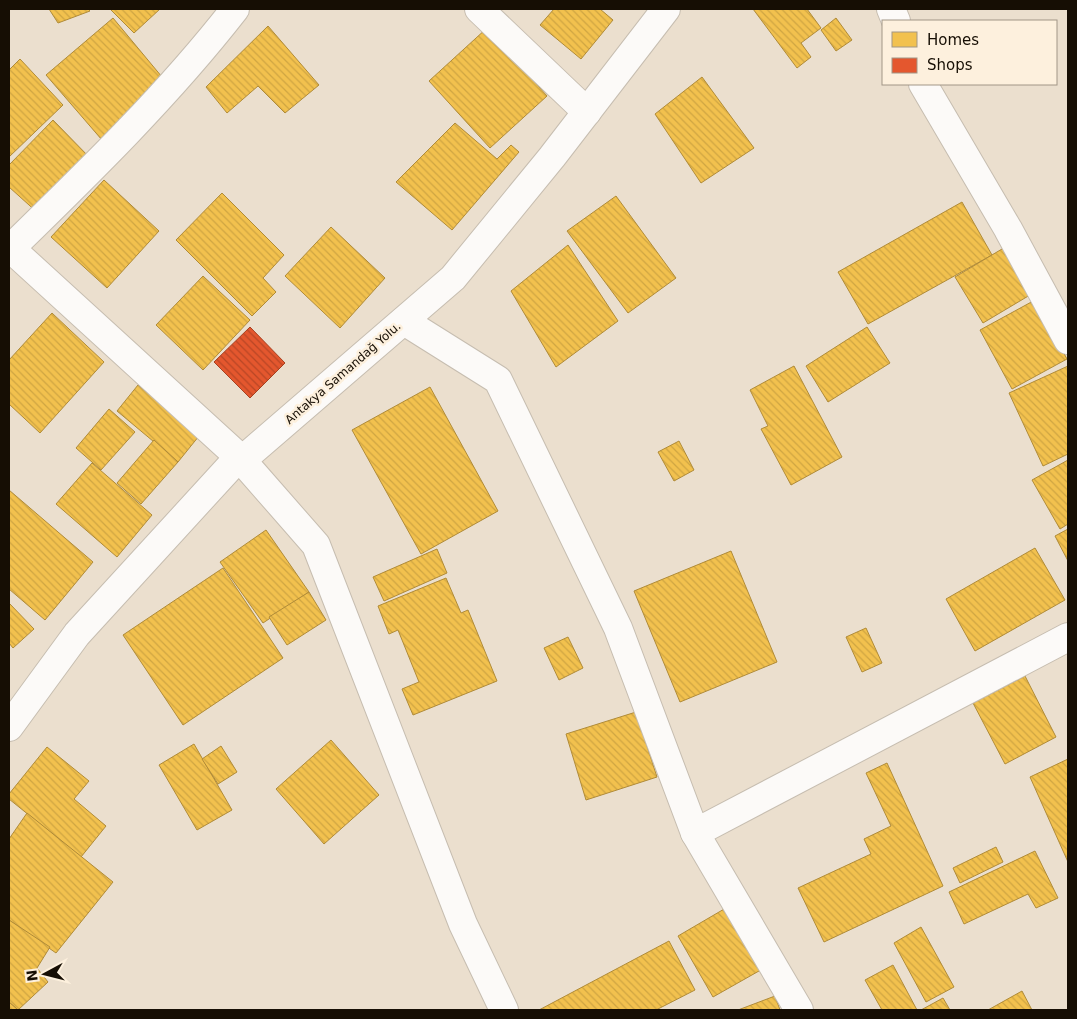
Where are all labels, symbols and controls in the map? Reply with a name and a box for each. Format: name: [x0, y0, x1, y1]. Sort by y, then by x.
legend: [882, 20, 1057, 85]
text: Homes: [927, 31, 979, 49]
text: Shops: [927, 56, 973, 74]
street label: Antakya Samandağ Yolu.: [282, 319, 404, 427]
north arrow: [20, 949, 70, 999]
text: N: [23, 969, 41, 982]

